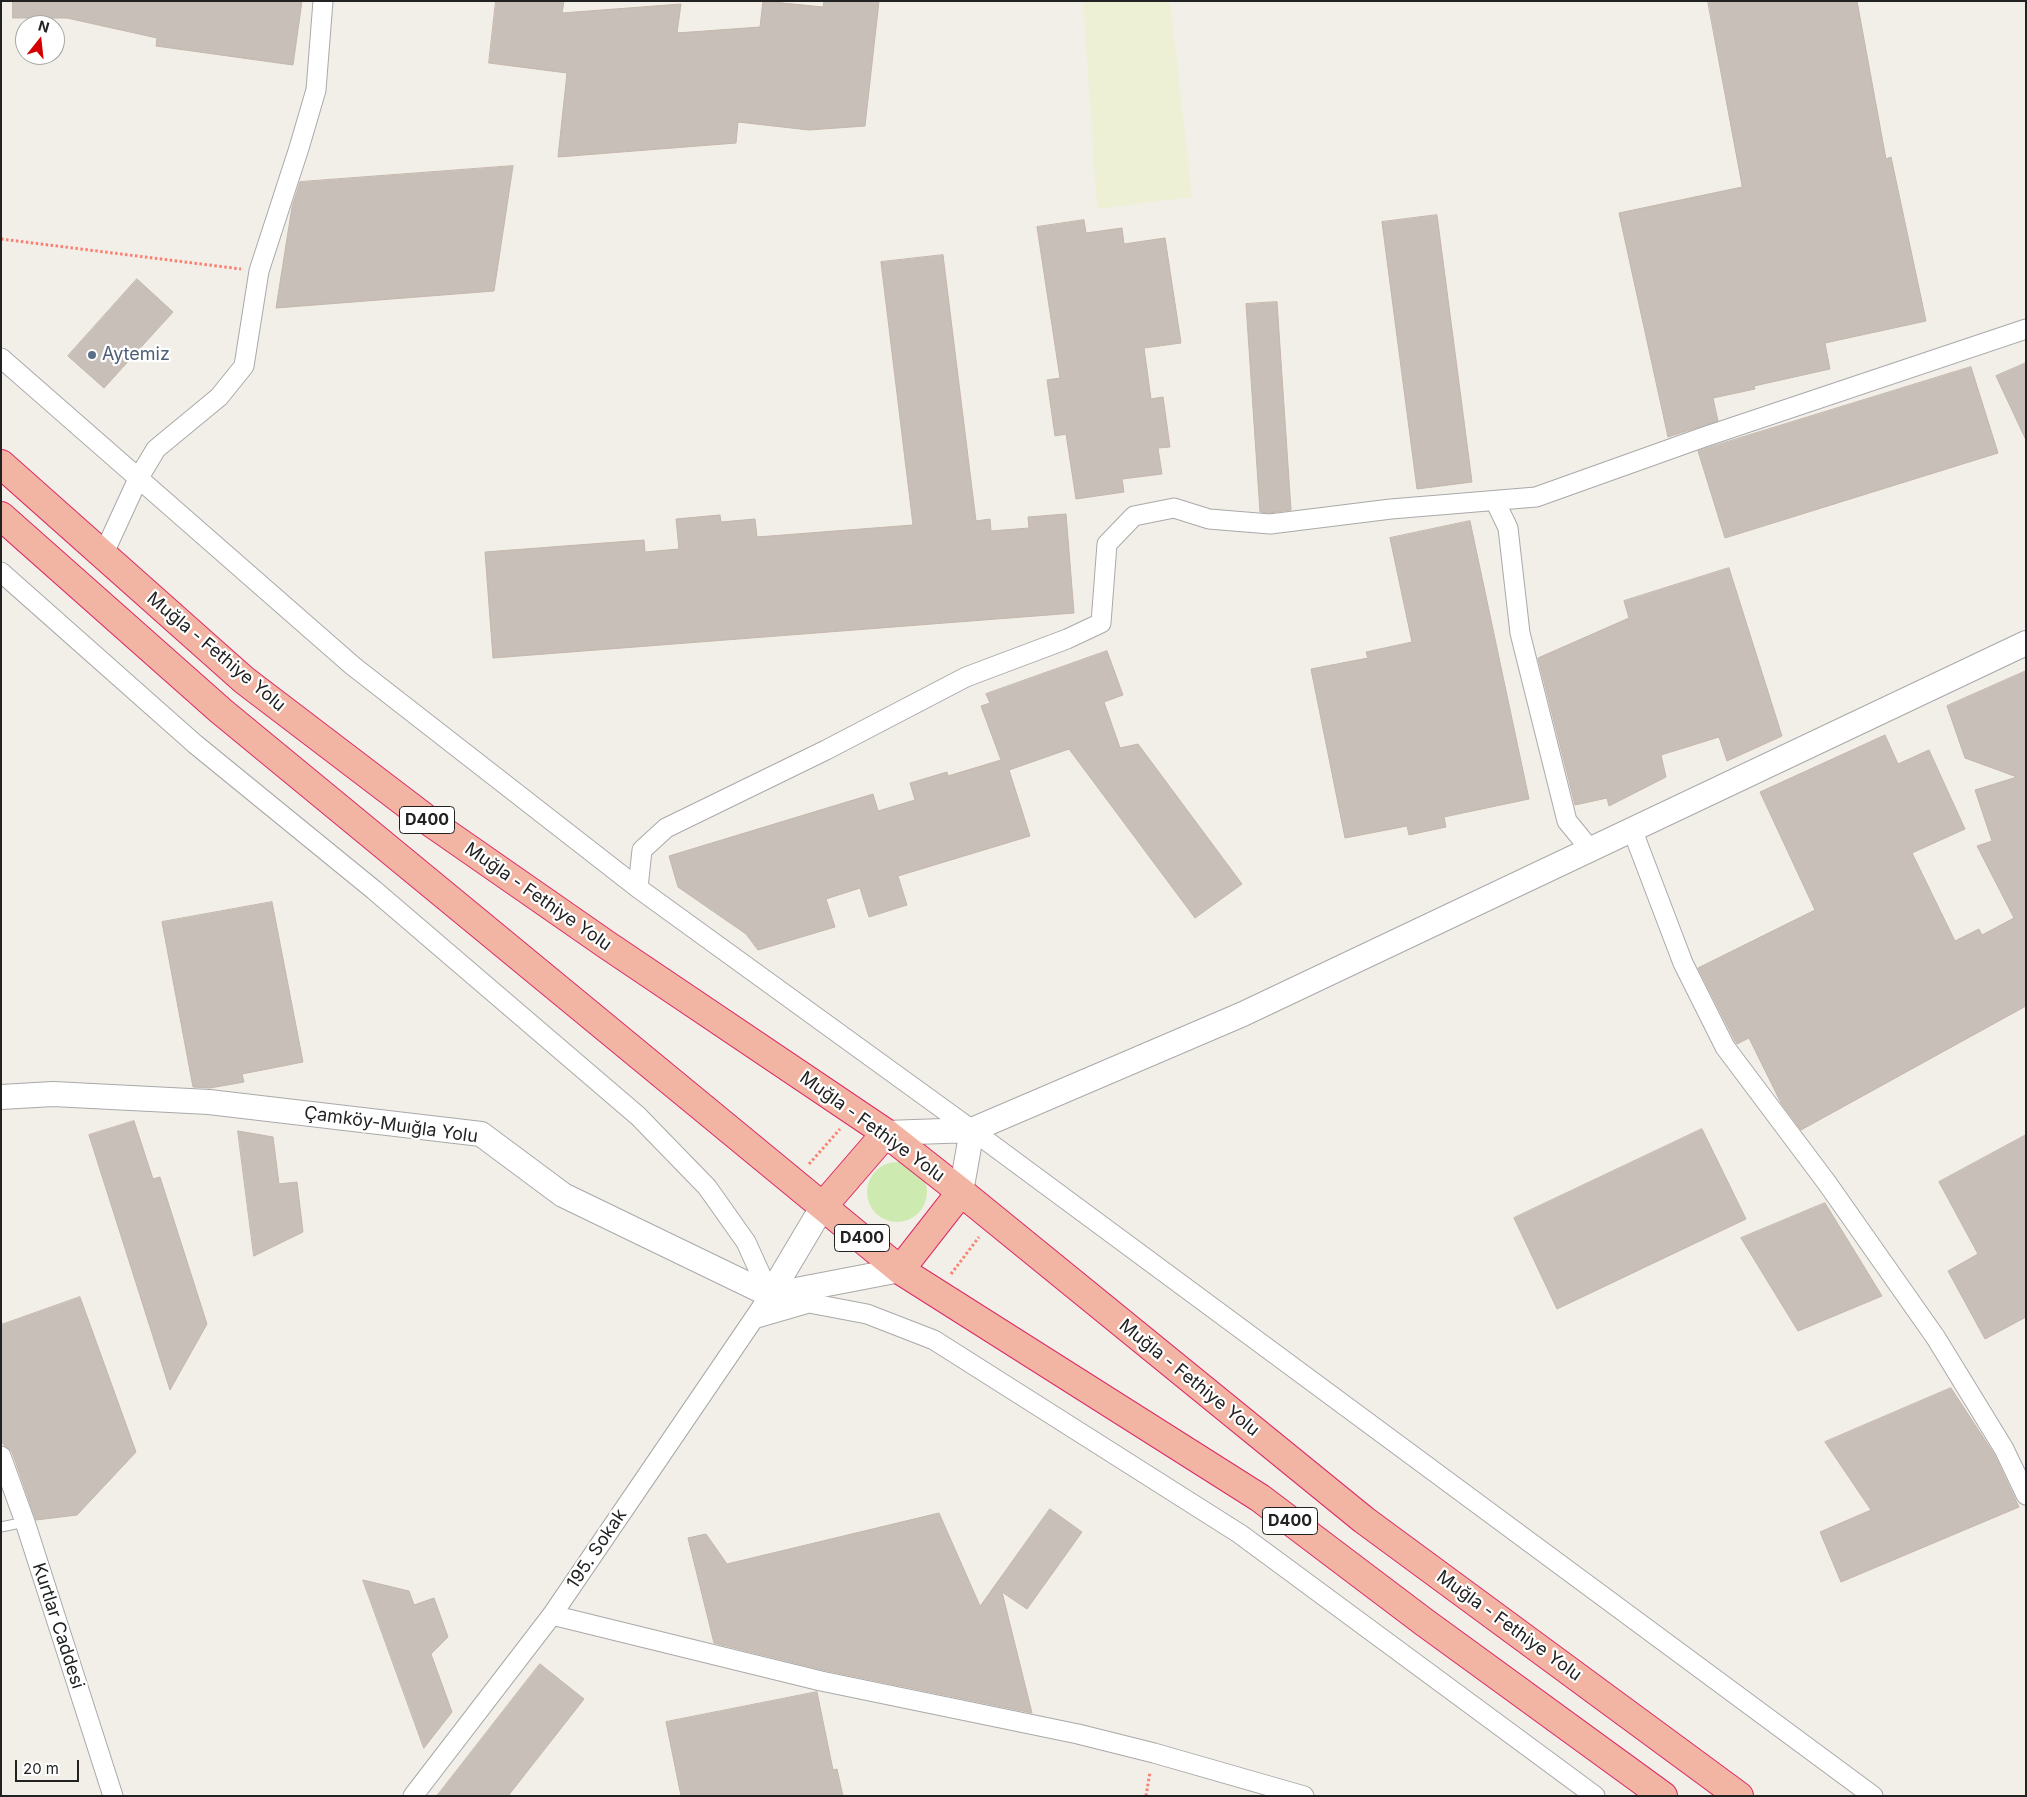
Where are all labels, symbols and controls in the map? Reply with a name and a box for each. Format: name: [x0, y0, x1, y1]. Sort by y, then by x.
north arrow: [15, 15, 65, 65]
text: N: [37, 16, 51, 36]
place label: Aytemiz: [102, 344, 170, 366]
marker: Aytemiz: [86, 349, 98, 361]
street label: Muğla - Fethiye Yolu: [142, 588, 290, 716]
road number: D400: [400, 806, 454, 834]
street label: Muğla - Fethiye Yolu: [461, 838, 615, 956]
street label: Muğla - Fethiye Yolu: [795, 1067, 949, 1187]
street label: Çamköy-Muığla Yolu: [303, 1102, 479, 1148]
road number: D400: [834, 1224, 890, 1252]
street label: Muğla - Fethiye Yolu: [1115, 1315, 1263, 1441]
street label: 195. Sokak: [562, 1505, 632, 1593]
road number: D400: [1262, 1508, 1318, 1534]
street label: Kurtlar Caddesi: [27, 1560, 89, 1692]
street label: Muğla - Fethiye Yolu: [1432, 1566, 1586, 1686]
scale bar: [18, 1750, 81, 1782]
text: 20 m: [23, 1759, 59, 1778]

